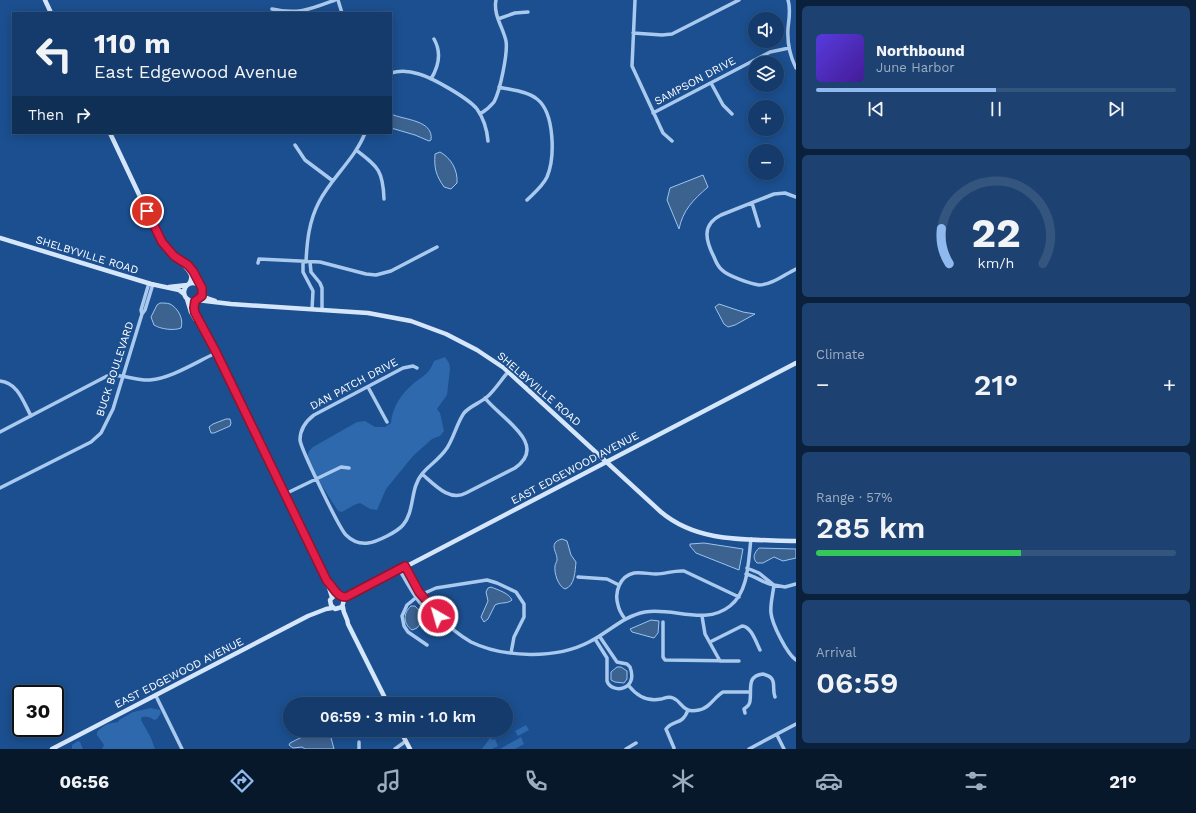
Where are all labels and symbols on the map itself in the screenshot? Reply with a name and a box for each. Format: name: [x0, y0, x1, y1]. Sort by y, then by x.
street label: SAMPSON DRIVE: [652, 54, 738, 108]
pin: [130, 194, 164, 228]
street label: SHELBYVILLE ROAD: [34, 233, 140, 277]
street label: BUCK BOULEVARD: [94, 320, 137, 418]
street label: SHELBYVILLE ROAD: [494, 349, 584, 429]
street label: DAN PATCH DRIVE: [308, 355, 400, 413]
street label: EAST EDGEWOOD AVENUE: [509, 429, 641, 507]
position arrow: [417, 595, 459, 637]
street label: EAST EDGEWOOD AVENUE: [112, 635, 246, 711]
speed limit sign: 30: [12, 685, 64, 737]

